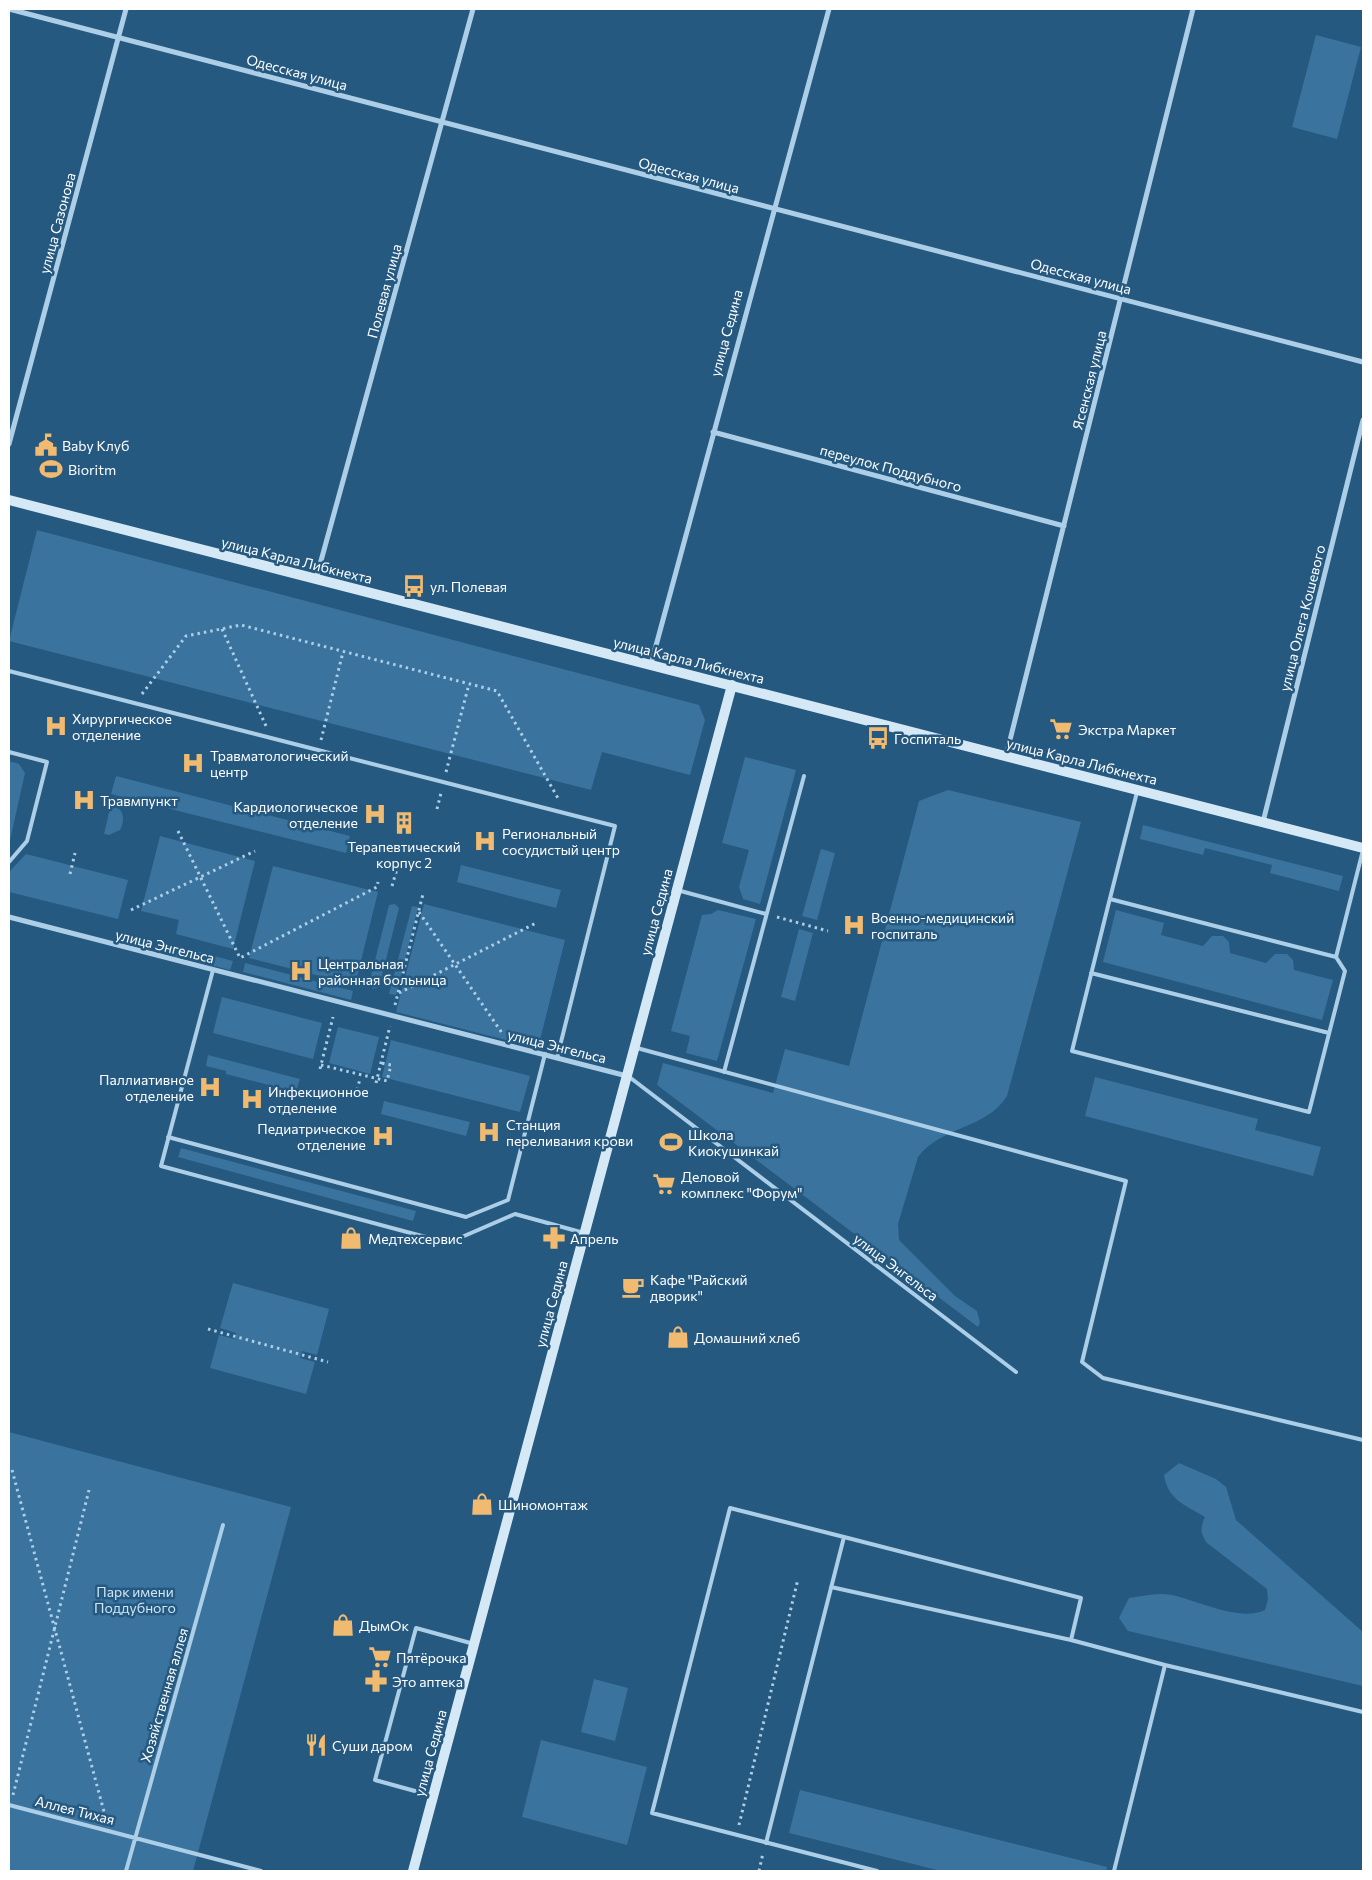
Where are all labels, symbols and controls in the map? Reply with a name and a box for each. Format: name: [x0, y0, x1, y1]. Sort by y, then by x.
street label: Одесская улица: [245, 50, 349, 94]
street label: Одесская улица: [637, 153, 741, 197]
street label: улица Сазонова: [35, 171, 79, 275]
street label: Полевая улица: [363, 242, 405, 340]
street label: Одесская улица: [1029, 254, 1133, 298]
street label: улица Седина: [706, 288, 746, 378]
street label: Ясенская улица: [1068, 329, 1110, 431]
public building icon: Baby Клуб: [33, 432, 59, 458]
place label: Baby Клуб: [62, 437, 130, 454]
street label: переулок Поддубного: [818, 441, 964, 495]
sports icon: Bioritm: [38, 456, 64, 482]
place label: Bioritm: [68, 461, 116, 478]
street label: улица Карла Либкнехта: [220, 533, 374, 587]
street label: улица Олега Кошевого: [1276, 543, 1328, 693]
bus stop icon: ул. Полевая: [401, 573, 427, 599]
place label: ул. Полевая: [430, 578, 507, 595]
street label: улица Карла Либкнехта: [612, 633, 766, 687]
place label: Хирургическое отделение: [72, 710, 172, 743]
hospital icon: Хирургическое отделение: [43, 713, 69, 739]
supermarket icon: Экстра Маркет: [1048, 716, 1074, 742]
place label: Экстра Маркет: [1078, 721, 1177, 738]
bus stop icon: Госпиталь: [865, 725, 891, 751]
place label: Госпиталь: [894, 730, 961, 747]
street label: улица Карла Либкнехта: [1005, 734, 1159, 788]
place label: Травматологический центр: [210, 747, 349, 780]
hospital icon: Травматологический центр: [180, 750, 206, 776]
hospital icon: Травмпункт: [71, 787, 97, 813]
place label: Травмпункт: [100, 792, 178, 809]
place label: Кардиологическое отделение: [233, 798, 358, 831]
hospital icon: Кардиологическое отделение: [362, 801, 388, 827]
building icon: Терапевтический корпус 2: [391, 810, 417, 836]
place label: Региональный сосудистый центр: [502, 825, 620, 858]
hospital icon: Региональный сосудистый центр: [472, 828, 498, 854]
place label: Терапевтический корпус 2: [347, 838, 461, 871]
street label: улица Седина: [636, 867, 676, 957]
place label: Военно-медицинский госпиталь: [871, 909, 1014, 942]
hospital icon: Военно-медицинский госпиталь: [841, 912, 867, 938]
street label: улица Энгельса: [114, 925, 216, 967]
place label: Центральная районная больница: [318, 955, 447, 988]
hospital icon: Центральная районная больница: [288, 958, 314, 984]
street label: улица Энгельса: [506, 1025, 608, 1067]
place label: Паллиативное отделение: [99, 1071, 194, 1104]
hospital icon: Паллиативное отделение: [197, 1074, 223, 1100]
place label: Инфекционное отделение: [268, 1083, 369, 1116]
hospital icon: Инфекционное отделение: [239, 1086, 265, 1112]
place label: Станция переливания крови: [506, 1116, 633, 1149]
hospital icon: Станция переливания крови: [476, 1119, 502, 1145]
place label: Педиатрическое отделение: [257, 1120, 366, 1153]
hospital icon: Педиатрическое отделение: [370, 1123, 396, 1149]
place label: Школа Киокушинкай: [688, 1126, 779, 1159]
sports icon: Школа Киокушинкай: [658, 1129, 684, 1155]
place label: Деловой комплекс "Форум": [681, 1168, 803, 1201]
supermarket icon: Деловой комплекс "Форум": [651, 1171, 677, 1197]
shop icon: Медтехсервис: [338, 1225, 364, 1251]
pharmacy icon: Апрель: [541, 1225, 567, 1251]
place label: Медтехсервис: [368, 1230, 463, 1247]
place label: Апрель: [570, 1230, 618, 1247]
street label: улица Энгельса: [850, 1230, 942, 1304]
street label: улица Седина: [531, 1259, 571, 1349]
place label: Кафе "Райский дворик": [650, 1271, 748, 1304]
cafe icon: Кафе "Райский дворик": [620, 1274, 646, 1300]
shop icon: Домашний хлеб: [665, 1324, 691, 1350]
place label: Домашний хлеб: [694, 1329, 800, 1346]
shop icon: Шиномонтаж: [469, 1491, 495, 1517]
place label: Шиномонтаж: [498, 1496, 588, 1513]
park label: Парк имени Поддубного: [94, 1583, 176, 1616]
shop icon: ДымОк: [330, 1612, 356, 1638]
place label: ДымОк: [359, 1617, 410, 1634]
street label: Хозяйственная аллея: [137, 1626, 191, 1764]
supermarket icon: Пятёрочка: [367, 1644, 393, 1670]
place label: Пятёрочка: [396, 1649, 466, 1666]
pharmacy icon: Это аптека: [363, 1668, 389, 1694]
place label: Это аптека: [392, 1673, 463, 1690]
street label: улица Седина: [410, 1708, 450, 1798]
restaurant icon: Суши даром: [303, 1732, 329, 1758]
place label: Суши даром: [332, 1737, 413, 1754]
street label: Аллея Тихая: [34, 1792, 116, 1828]

